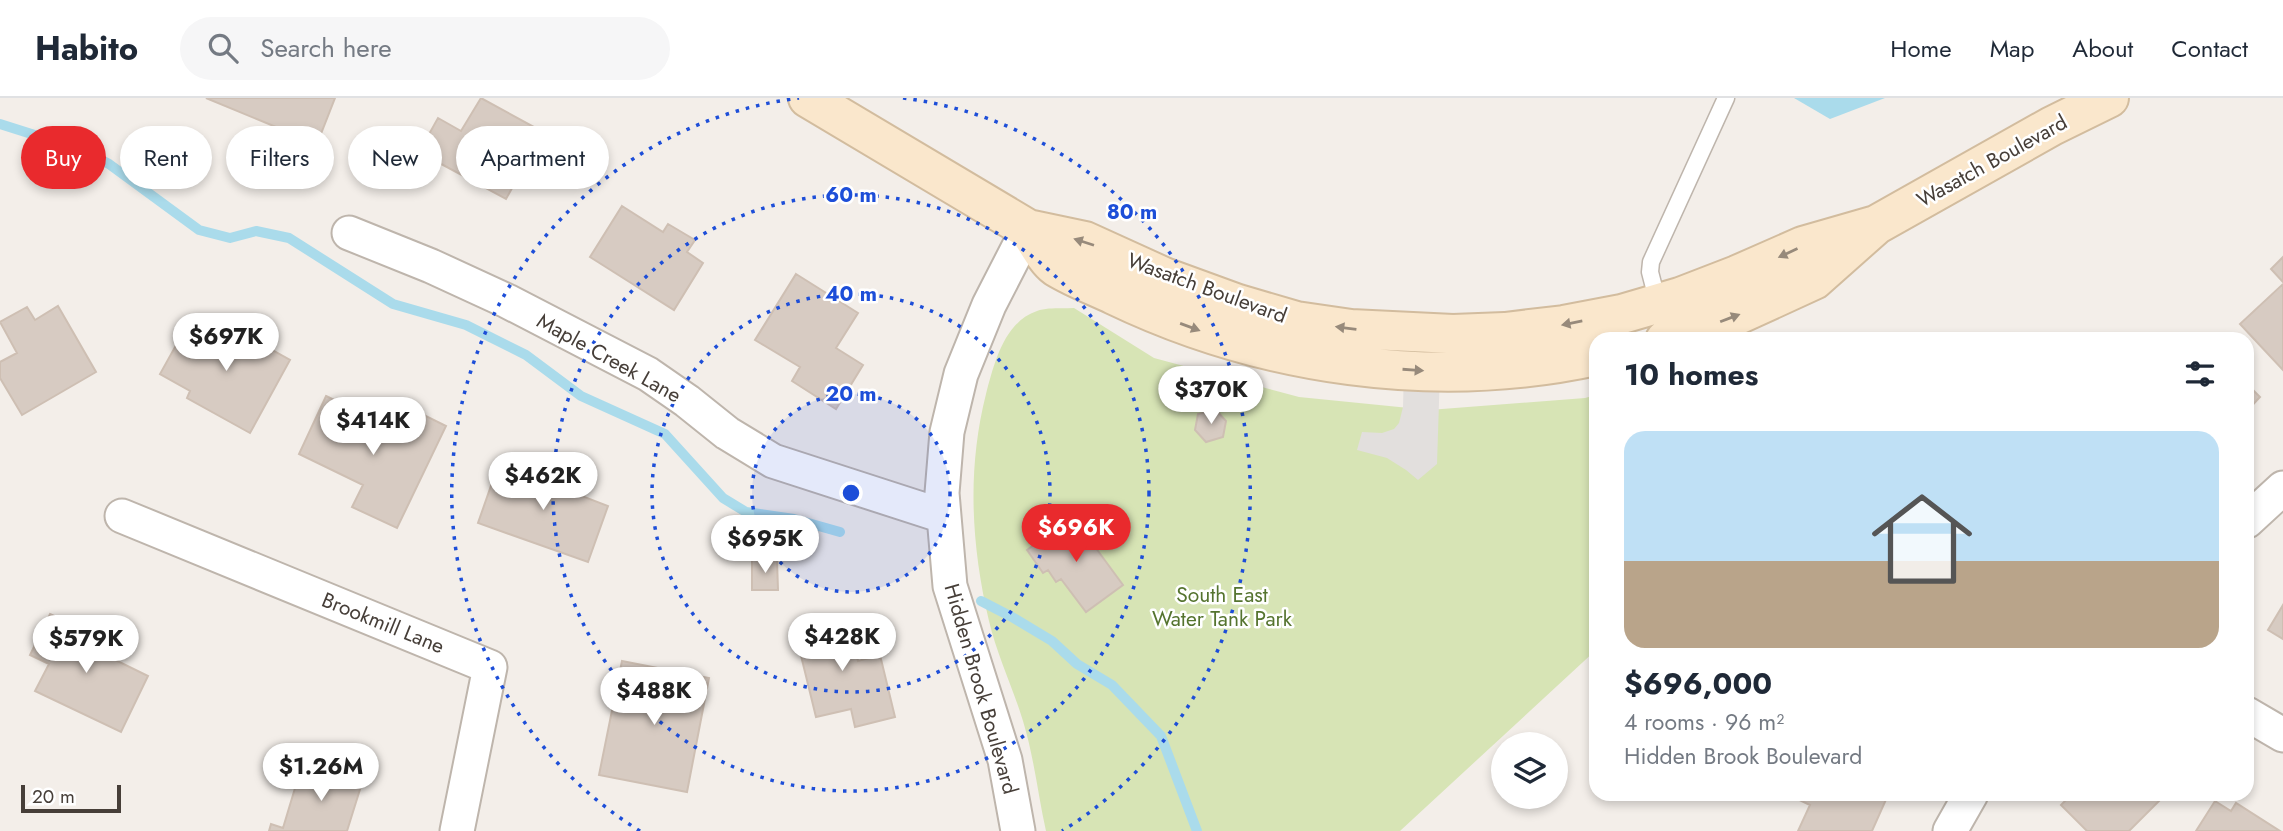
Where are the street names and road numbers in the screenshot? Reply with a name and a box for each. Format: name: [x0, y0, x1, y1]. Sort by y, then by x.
street label: Wasatch Boulevard: [1911, 107, 2073, 215]
street label: Wasatch Boulevard: [1123, 245, 1291, 331]
street label: Maple Creek Lane: [531, 306, 687, 410]
street label: Hidden Brook Boulevard: [937, 580, 1025, 798]
street label: Brookmill Lane: [317, 585, 449, 661]

